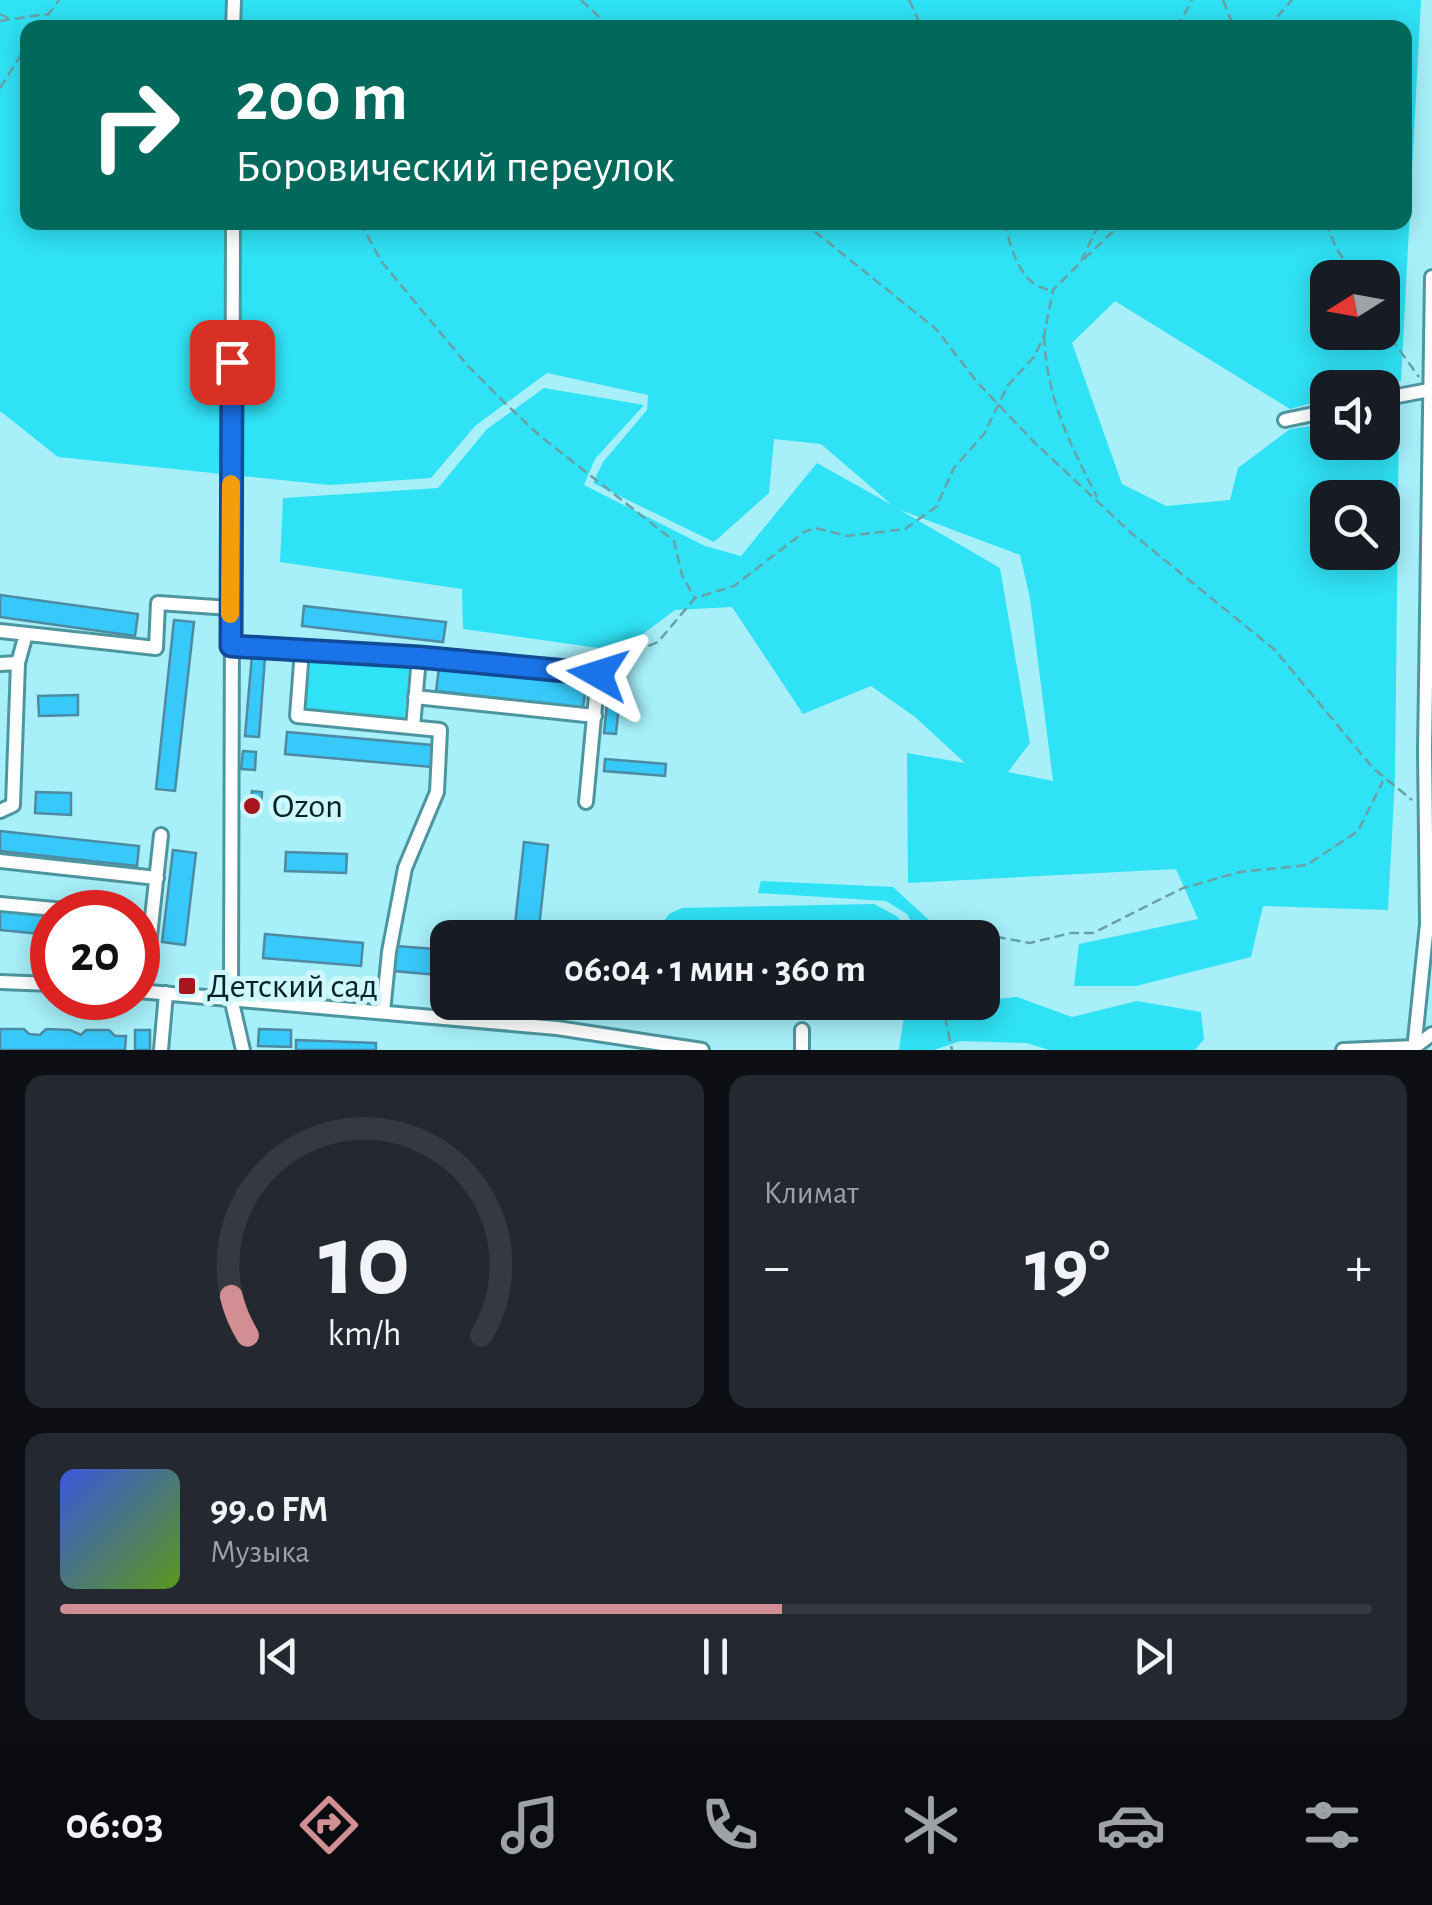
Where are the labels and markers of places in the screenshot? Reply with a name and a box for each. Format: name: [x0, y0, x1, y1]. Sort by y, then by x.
pin: [190, 320, 275, 405]
place label: Ozon: [272, 789, 343, 824]
marker: Ozon: [241, 795, 263, 817]
place label: Детский сад: [207, 969, 378, 1004]
marker: Детский сад: [176, 975, 198, 997]

